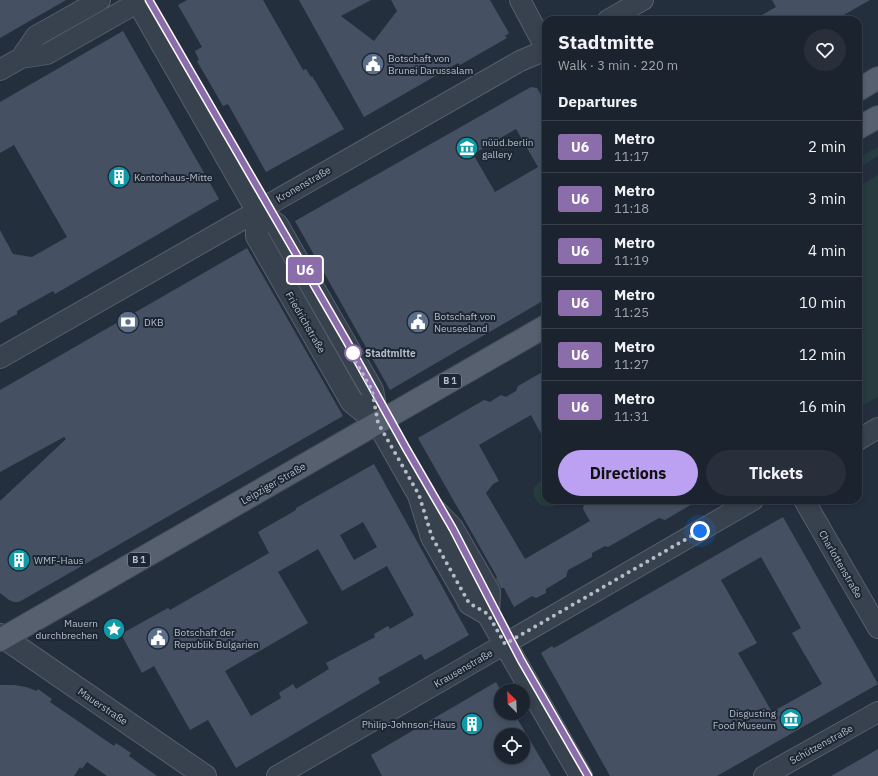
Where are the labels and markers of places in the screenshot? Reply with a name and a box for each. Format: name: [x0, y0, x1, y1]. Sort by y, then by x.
public building icon: Botschaft von Brunei Darussalam: [360, 51, 386, 77]
place label: Botschaft von Brunei Darussalam: [388, 52, 473, 77]
museum icon: nüüd.berlin gallery: [454, 135, 480, 161]
place label: nüüd.berlin gallery: [482, 136, 533, 161]
building icon: Kontorhaus-Mitte: [106, 164, 132, 190]
place label: Kontorhaus-Mitte: [134, 171, 213, 184]
bank icon: DKB: [115, 309, 141, 335]
public building icon: Botschaft von Neuseeland: [405, 309, 431, 335]
place label: Botschaft von Neuseeland: [434, 310, 496, 335]
place label: DKB: [144, 316, 164, 329]
marker: Stadtmitte: [344, 344, 362, 362]
place label: Stadtmitte: [365, 347, 416, 360]
building icon: WMF-Haus: [6, 547, 32, 573]
place label: WMF-Haus: [34, 554, 84, 567]
place icon: Mauern durchbrechen: [101, 616, 127, 642]
place label: Mauern durchbrechen: [35, 617, 98, 642]
public building icon: Botschaft der Republik Bulgarien: [145, 625, 171, 651]
place label: Botschaft der Republik Bulgarien: [174, 626, 259, 651]
museum icon: Disgusting Food Museum: [778, 706, 804, 732]
place label: Disgusting Food Museum: [713, 707, 777, 732]
building icon: Philip-Johnson-Haus: [459, 711, 485, 737]
place label: Philip-Johnson-Haus: [362, 718, 456, 731]

